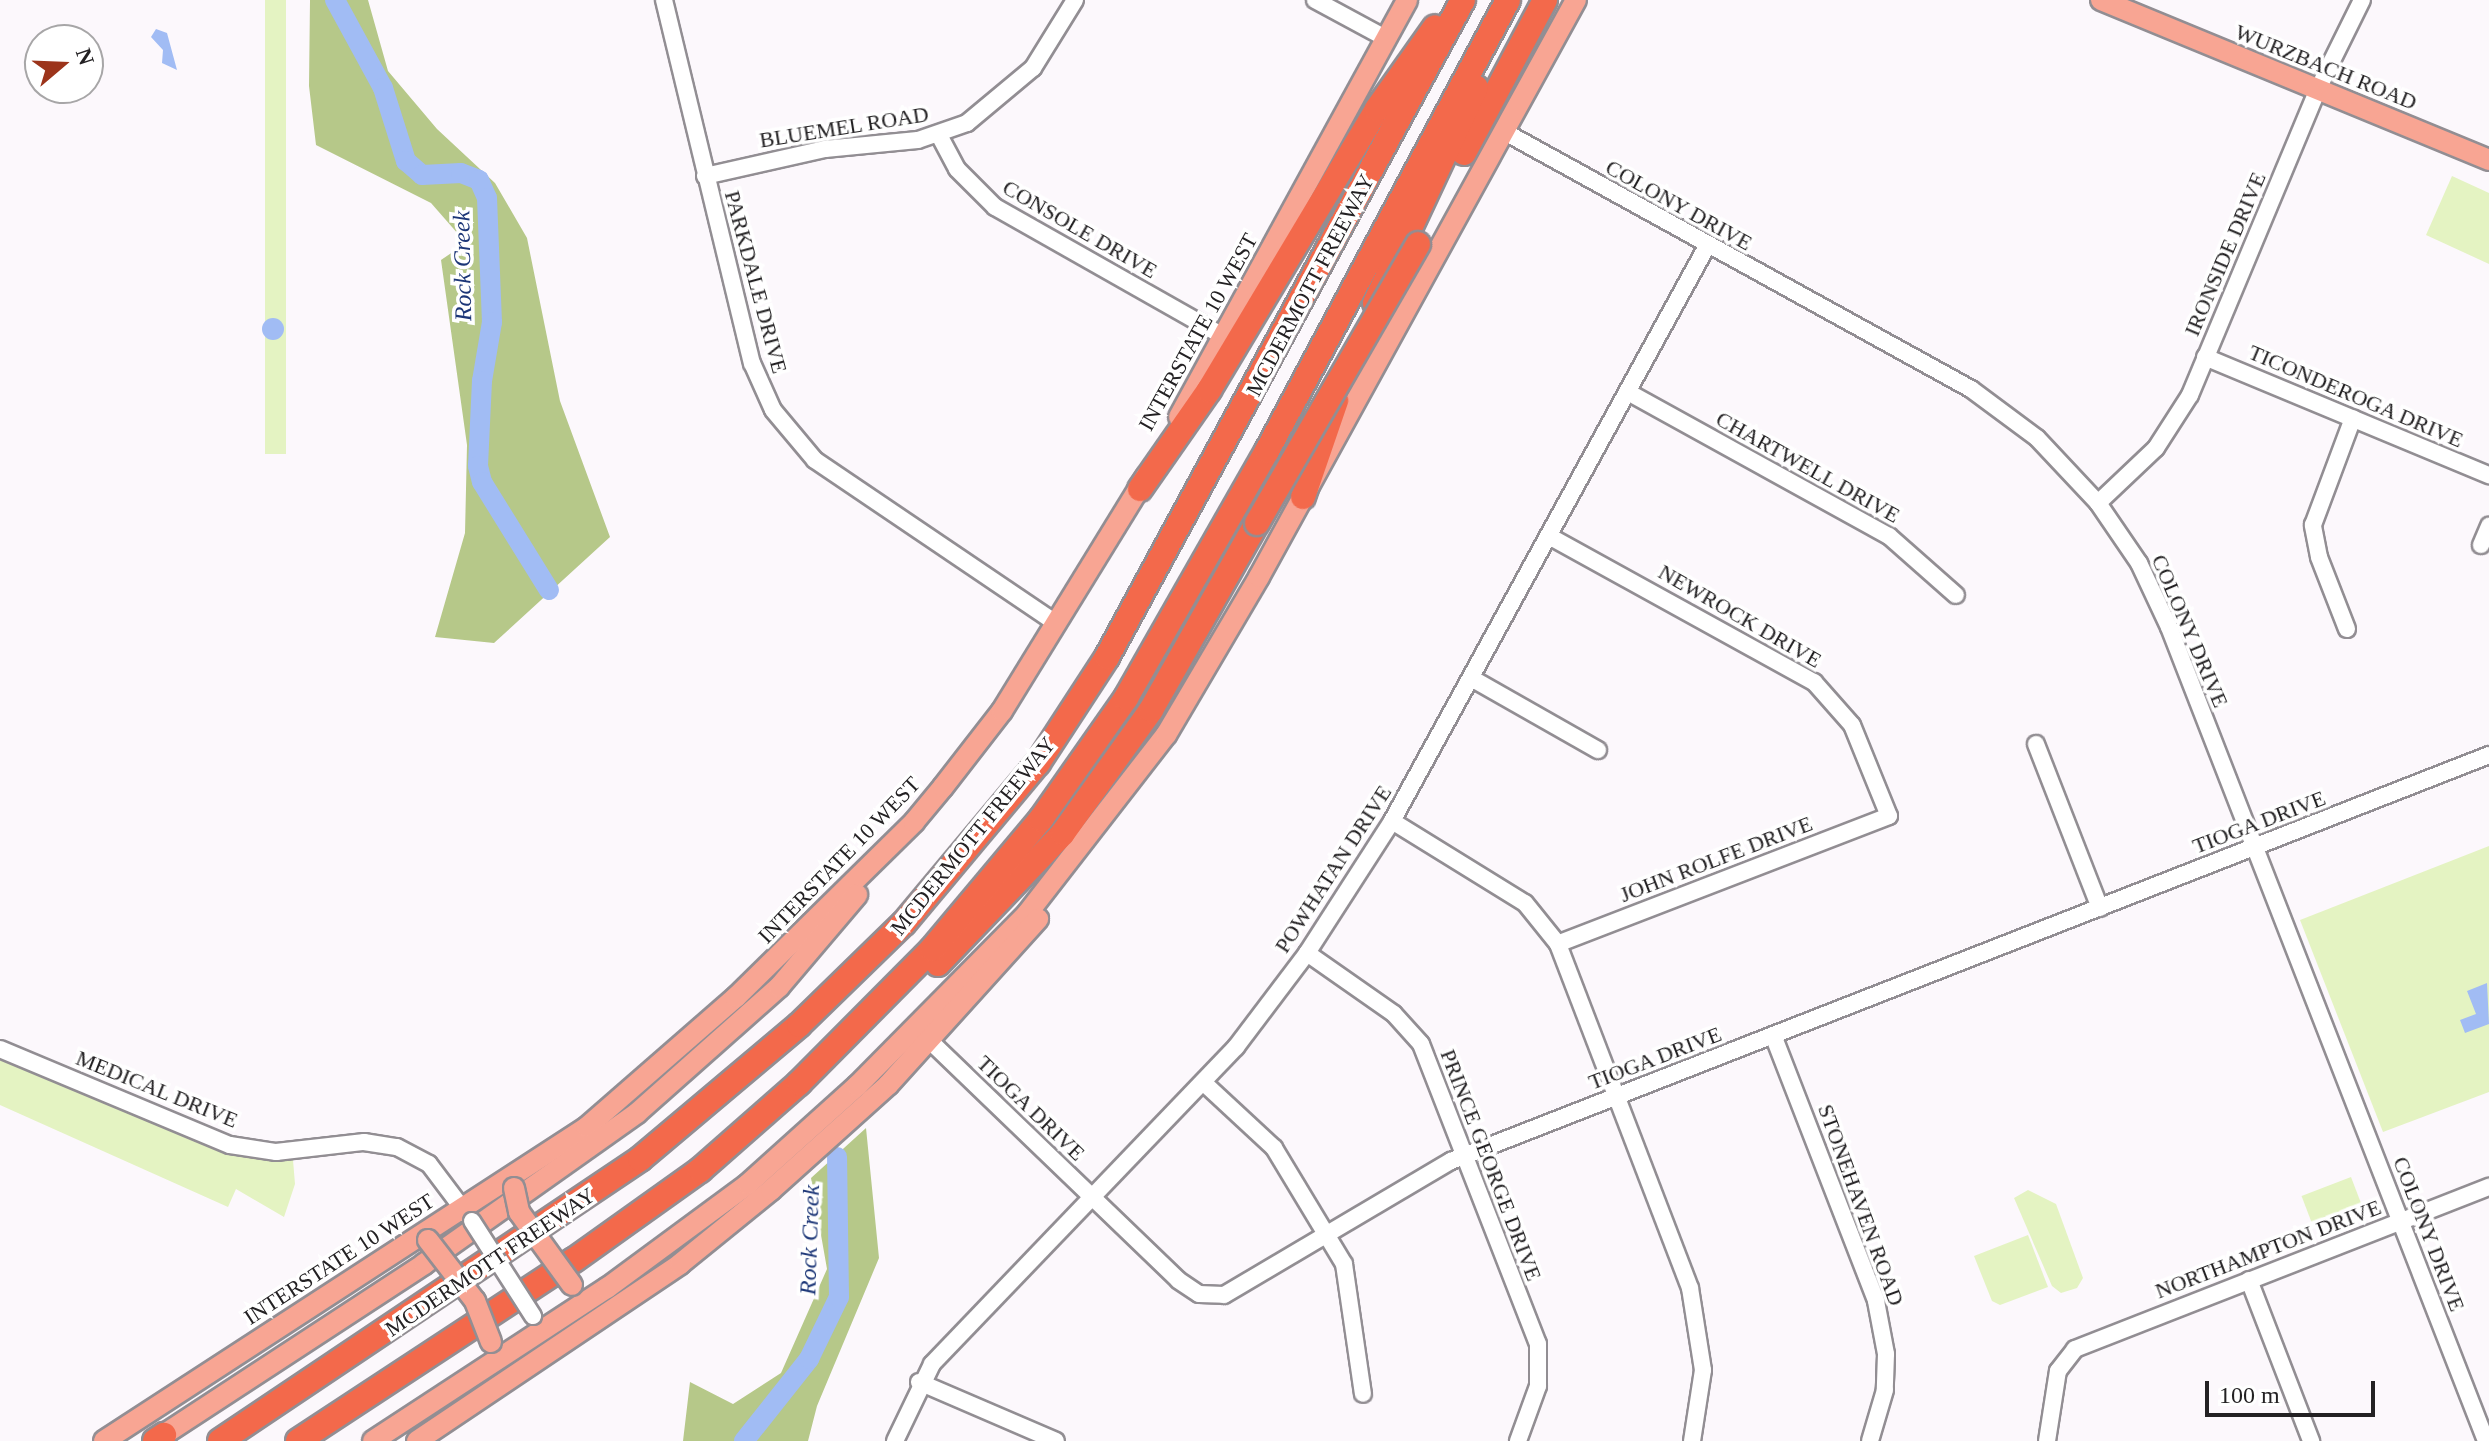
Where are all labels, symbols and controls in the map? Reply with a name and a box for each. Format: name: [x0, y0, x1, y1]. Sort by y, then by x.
street label: WURZBACH ROAD: [2231, 18, 2421, 116]
north arrow: [24, 24, 104, 104]
text: N: [71, 45, 100, 68]
street label: BLUEMEL ROAD: [757, 101, 931, 153]
street label: COLONY DRIVE: [1601, 154, 1757, 256]
street label: IRONSIDE DRIVE: [2179, 168, 2271, 340]
street label: MCDERMOTT FREEWAY: [1240, 169, 1380, 401]
street label: CONSOLE DRIVE: [998, 174, 1162, 284]
street label: PARKDALE DRIVE: [719, 188, 793, 376]
water label: Rock Creek: [448, 211, 478, 321]
street label: INTERSTATE 10 WEST: [1133, 229, 1263, 435]
street label: TICONDEROGA DRIVE: [2244, 339, 2468, 453]
street label: CHARTWELL DRIVE: [1711, 405, 1905, 529]
street label: COLONY DRIVE: [2146, 550, 2234, 712]
street label: NEWROCK DRIVE: [1654, 559, 1826, 673]
street label: MCDERMOTT FREEWAY: [885, 731, 1061, 941]
street label: INTERSTATE 10 WEST: [752, 771, 926, 949]
street label: POWHATAN DRIVE: [1269, 780, 1397, 958]
street label: TIOGA DRIVE: [2188, 784, 2330, 860]
street label: JOHN ROLFE DRIVE: [1616, 810, 1816, 908]
street label: TIOGA DRIVE: [1584, 1020, 1726, 1096]
street label: MEDICAL DRIVE: [72, 1044, 242, 1134]
street label: PRINCE GEORGE DRIVE: [1435, 1046, 1547, 1284]
street label: TIOGA DRIVE: [971, 1049, 1091, 1167]
street label: STONEHAVEN ROAD: [1812, 1101, 1910, 1309]
street label: COLONY DRIVE: [2387, 1153, 2471, 1315]
street label: MCDERMOTT FREEWAY: [380, 1182, 600, 1342]
water label: Rock Creek: [794, 1184, 826, 1296]
street label: INTERSTATE 10 WEST: [239, 1188, 439, 1330]
street label: NORTHAMPTON DRIVE: [2151, 1194, 2385, 1304]
scale bar: [2209, 1365, 2379, 1415]
text: 100 m: [2219, 1382, 2280, 1408]

